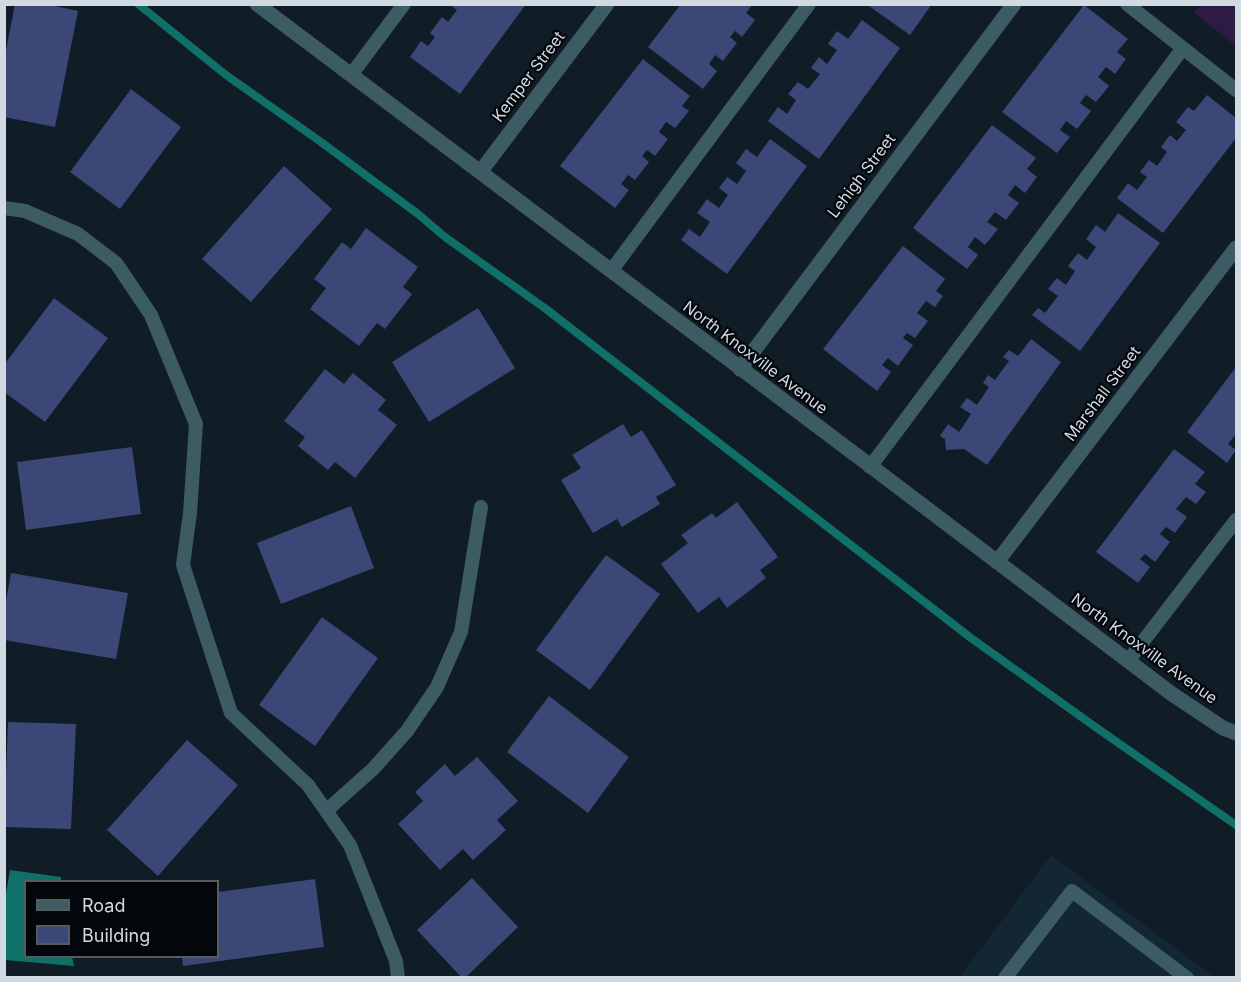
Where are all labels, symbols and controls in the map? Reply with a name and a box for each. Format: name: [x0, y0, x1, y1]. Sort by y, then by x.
street label: Kemper Street: [489, 28, 569, 126]
street label: Lehigh Street: [824, 130, 900, 222]
street label: North Knoxville Avenue: [679, 297, 831, 419]
street label: Marshall Street: [1061, 343, 1145, 445]
street label: North Knoxville Avenue: [1067, 590, 1221, 708]
legend: [24, 880, 219, 958]
text: Road: [82, 895, 125, 916]
text: Building: [82, 925, 150, 946]

